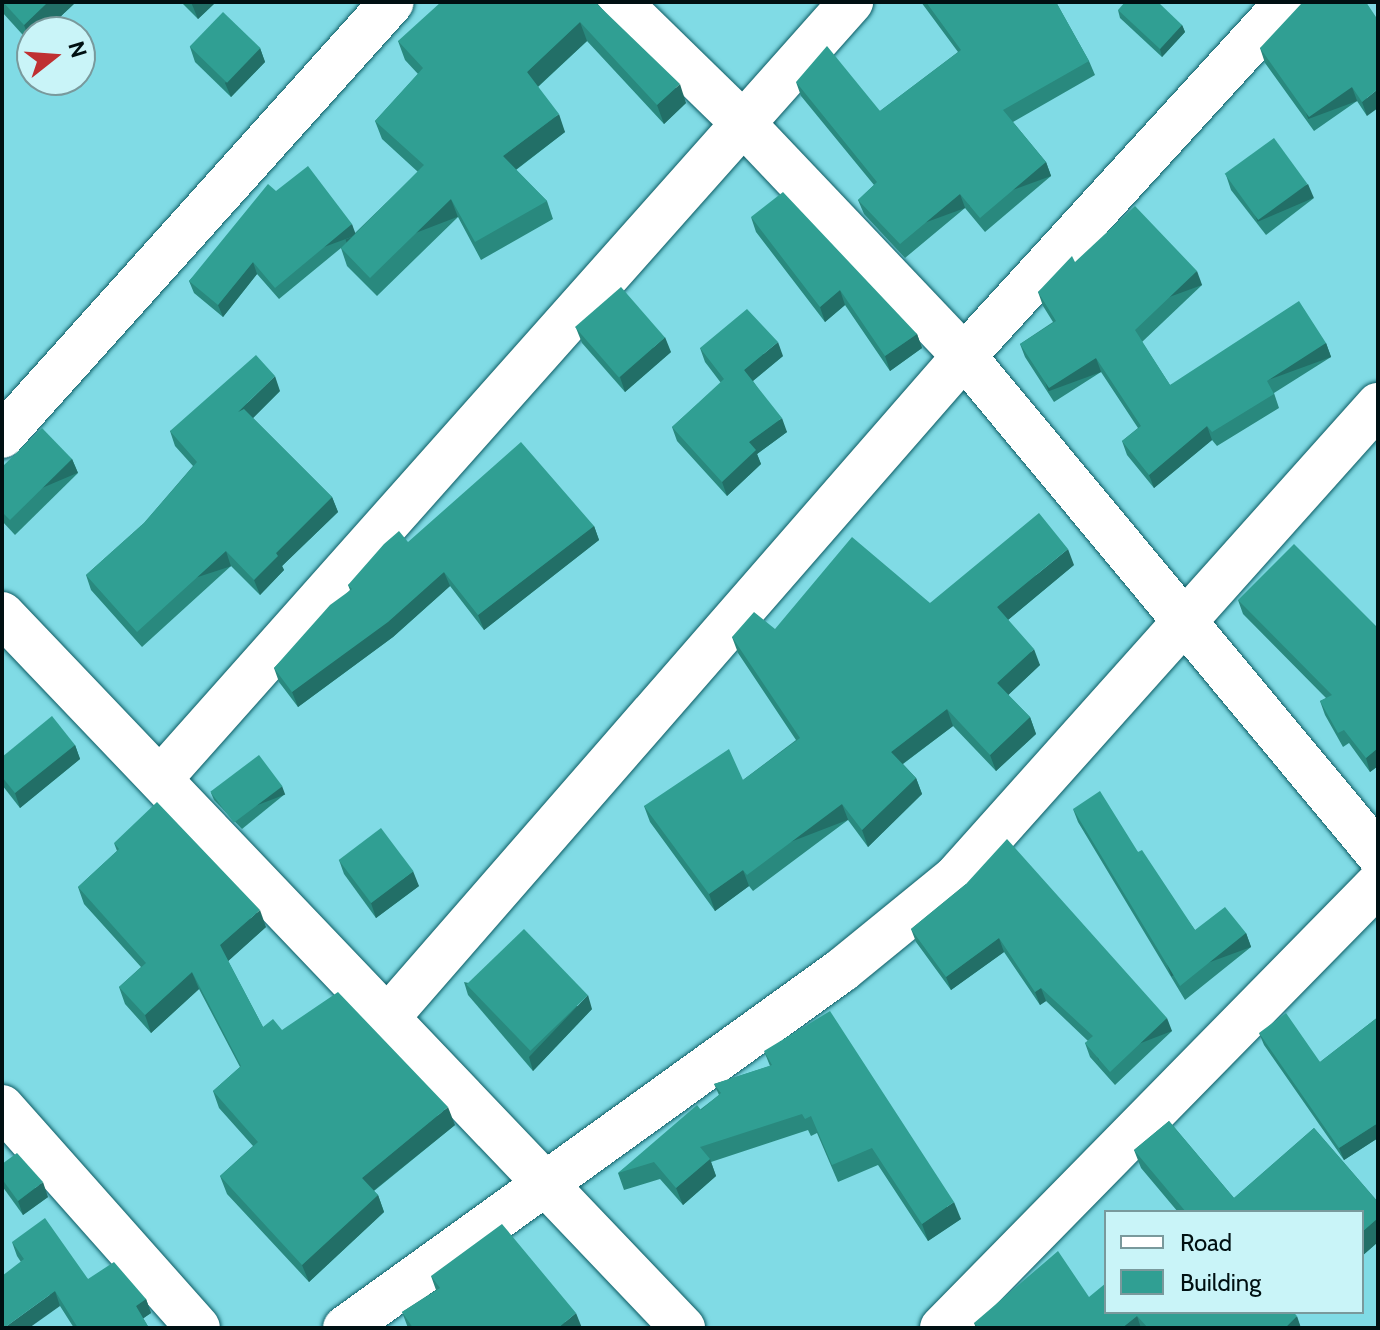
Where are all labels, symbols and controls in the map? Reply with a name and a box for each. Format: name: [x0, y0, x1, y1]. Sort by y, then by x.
north arrow: [16, 16, 96, 96]
text: N: [62, 38, 93, 61]
legend: [1104, 1210, 1364, 1314]
text: Road: [1180, 1228, 1232, 1257]
text: Building: [1180, 1268, 1261, 1297]

